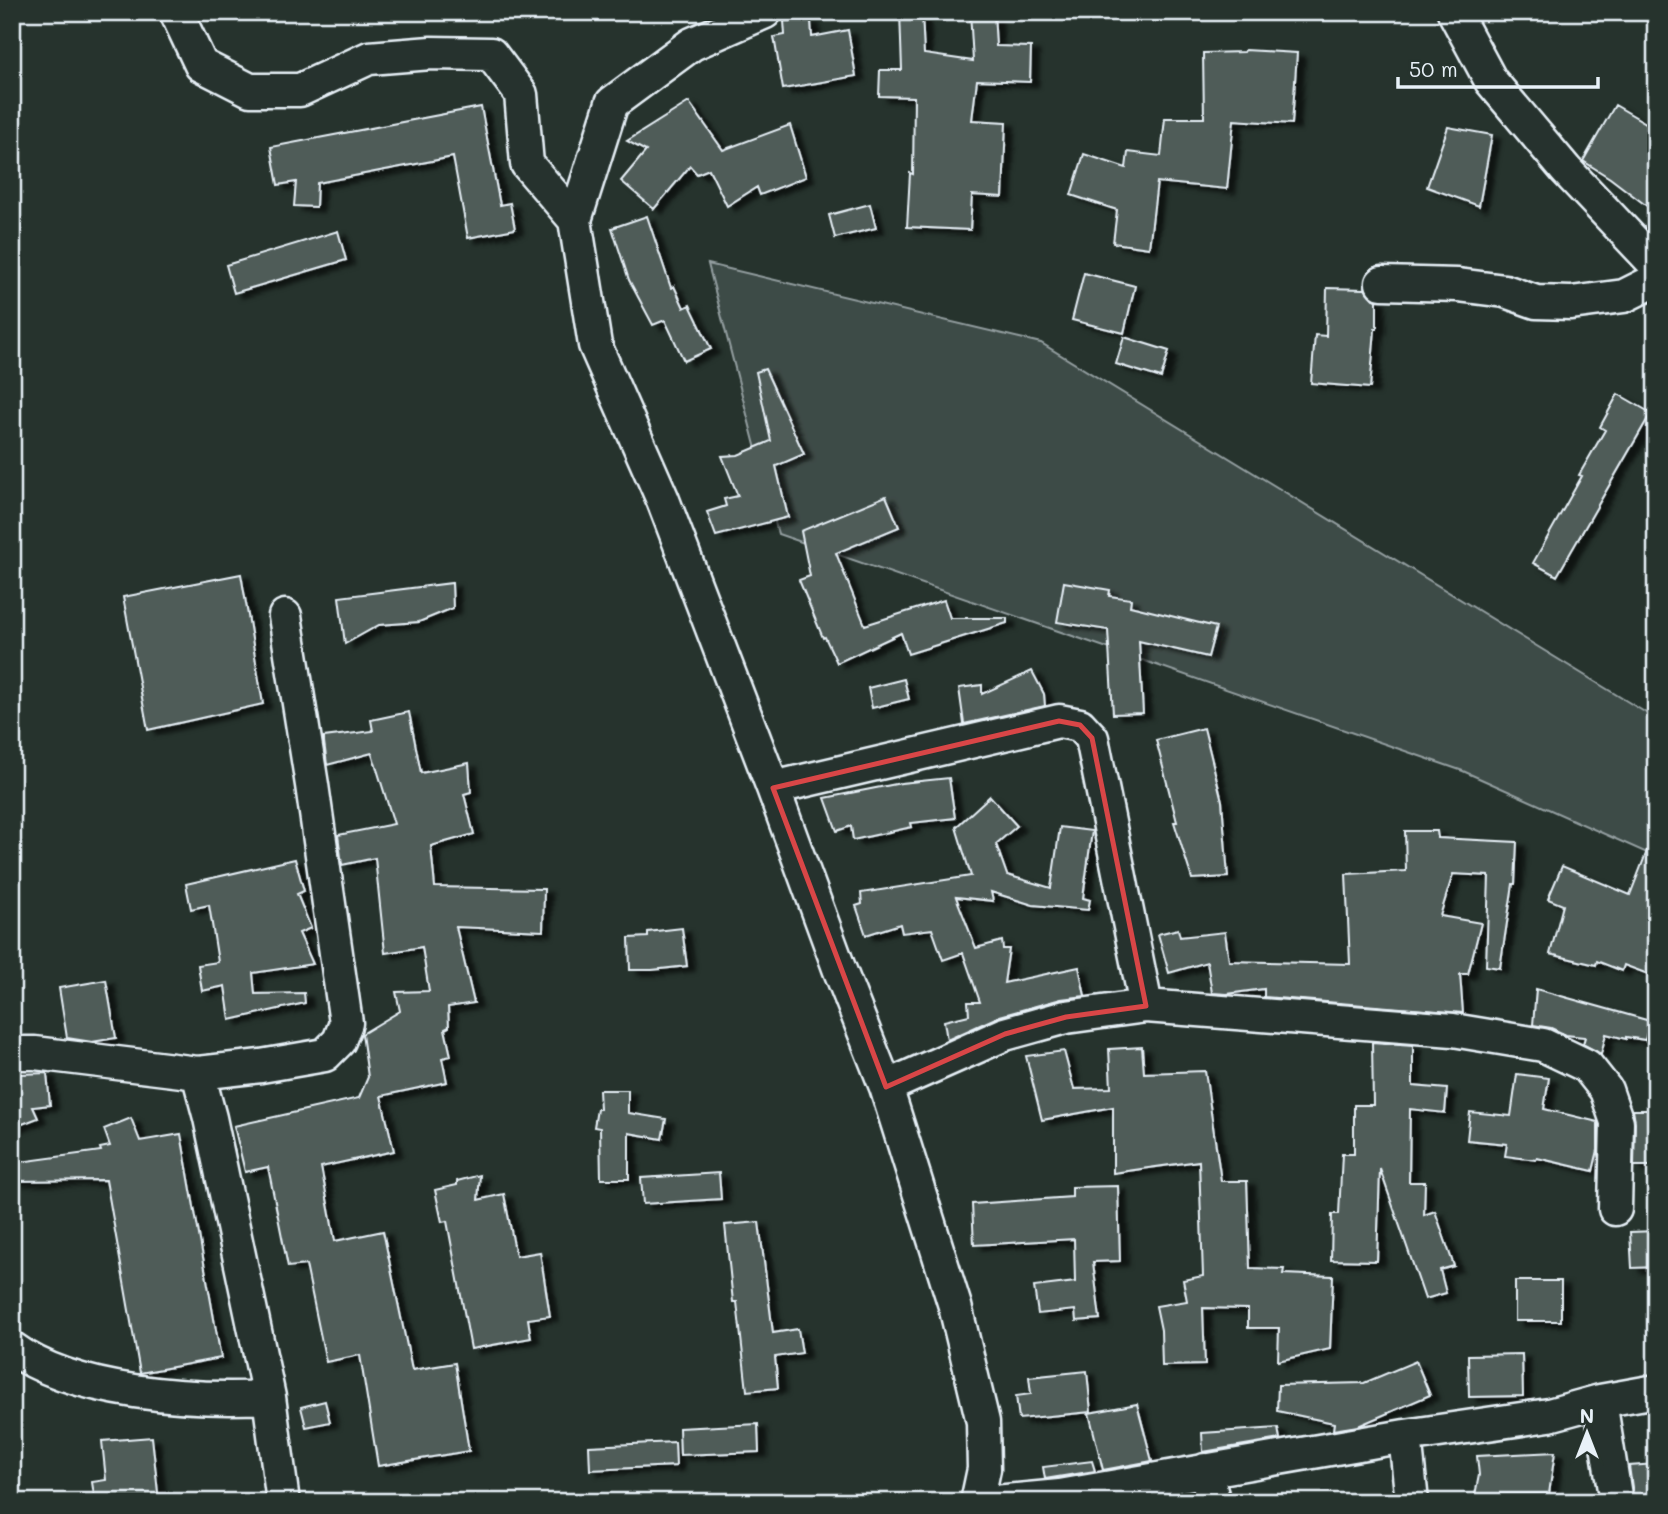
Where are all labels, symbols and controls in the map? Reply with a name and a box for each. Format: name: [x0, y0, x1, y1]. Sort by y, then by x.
scale bar: [1398, 46, 1598, 90]
text: 50 m: [1409, 55, 1458, 82]
north arrow: [1552, 1398, 1622, 1468]
text: N: [1580, 1403, 1594, 1428]

